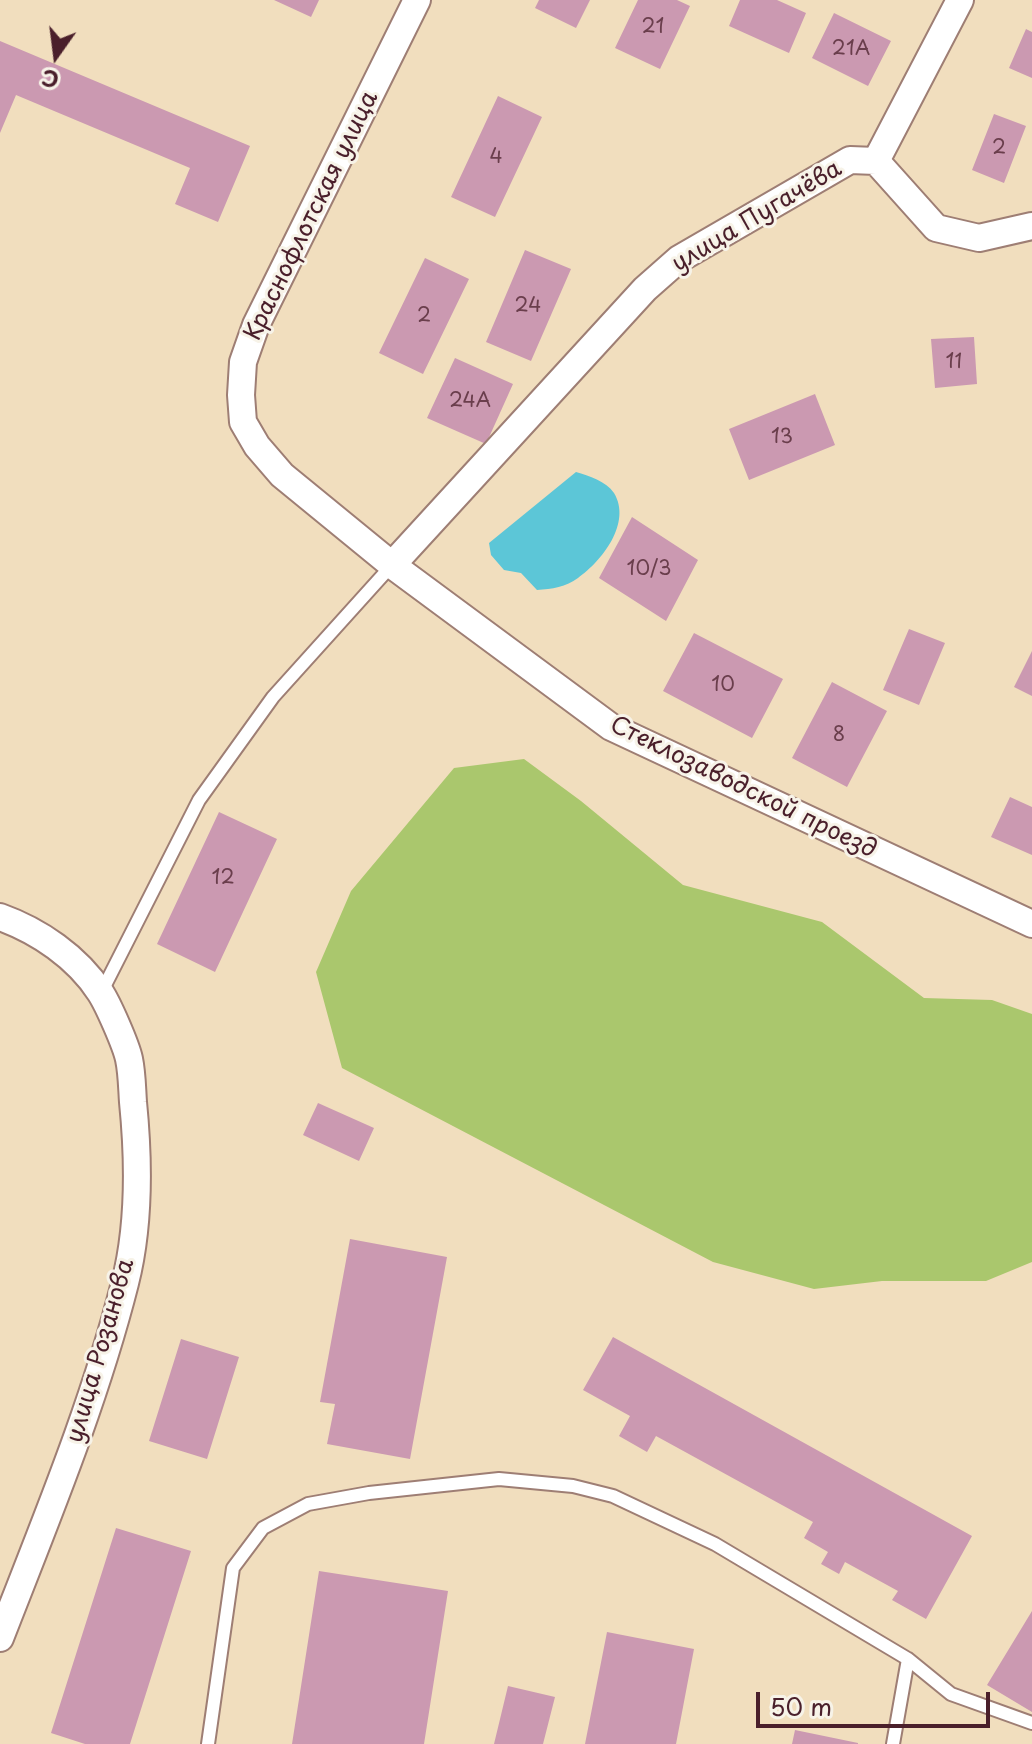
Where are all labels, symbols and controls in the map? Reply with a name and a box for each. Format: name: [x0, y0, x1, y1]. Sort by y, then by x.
house number: 21: [641, 15, 665, 39]
north arrow: [16, 16, 96, 96]
house number: 21А: [832, 37, 870, 61]
text: С: [38, 62, 62, 98]
street label: Краснофлотская улица: [239, 87, 385, 345]
house number: 2: [992, 136, 1006, 160]
house number: 4: [489, 145, 503, 169]
street label: улица Пугачёва: [667, 155, 847, 279]
house number: 24: [515, 294, 541, 318]
house number: 2: [417, 304, 431, 328]
house number: 11: [946, 350, 962, 374]
house number: 24А: [449, 389, 491, 413]
house number: 13: [771, 425, 793, 449]
house number: 10/3: [627, 557, 671, 581]
house number: 10: [711, 673, 735, 697]
street label: Стеклозаводской проезд: [605, 711, 881, 865]
house number: 8: [833, 723, 845, 747]
house number: 12: [211, 866, 235, 890]
street label: улица Розанова: [61, 1256, 141, 1446]
scale bar: [760, 1676, 994, 1726]
text: 50 m: [770, 1688, 832, 1724]

